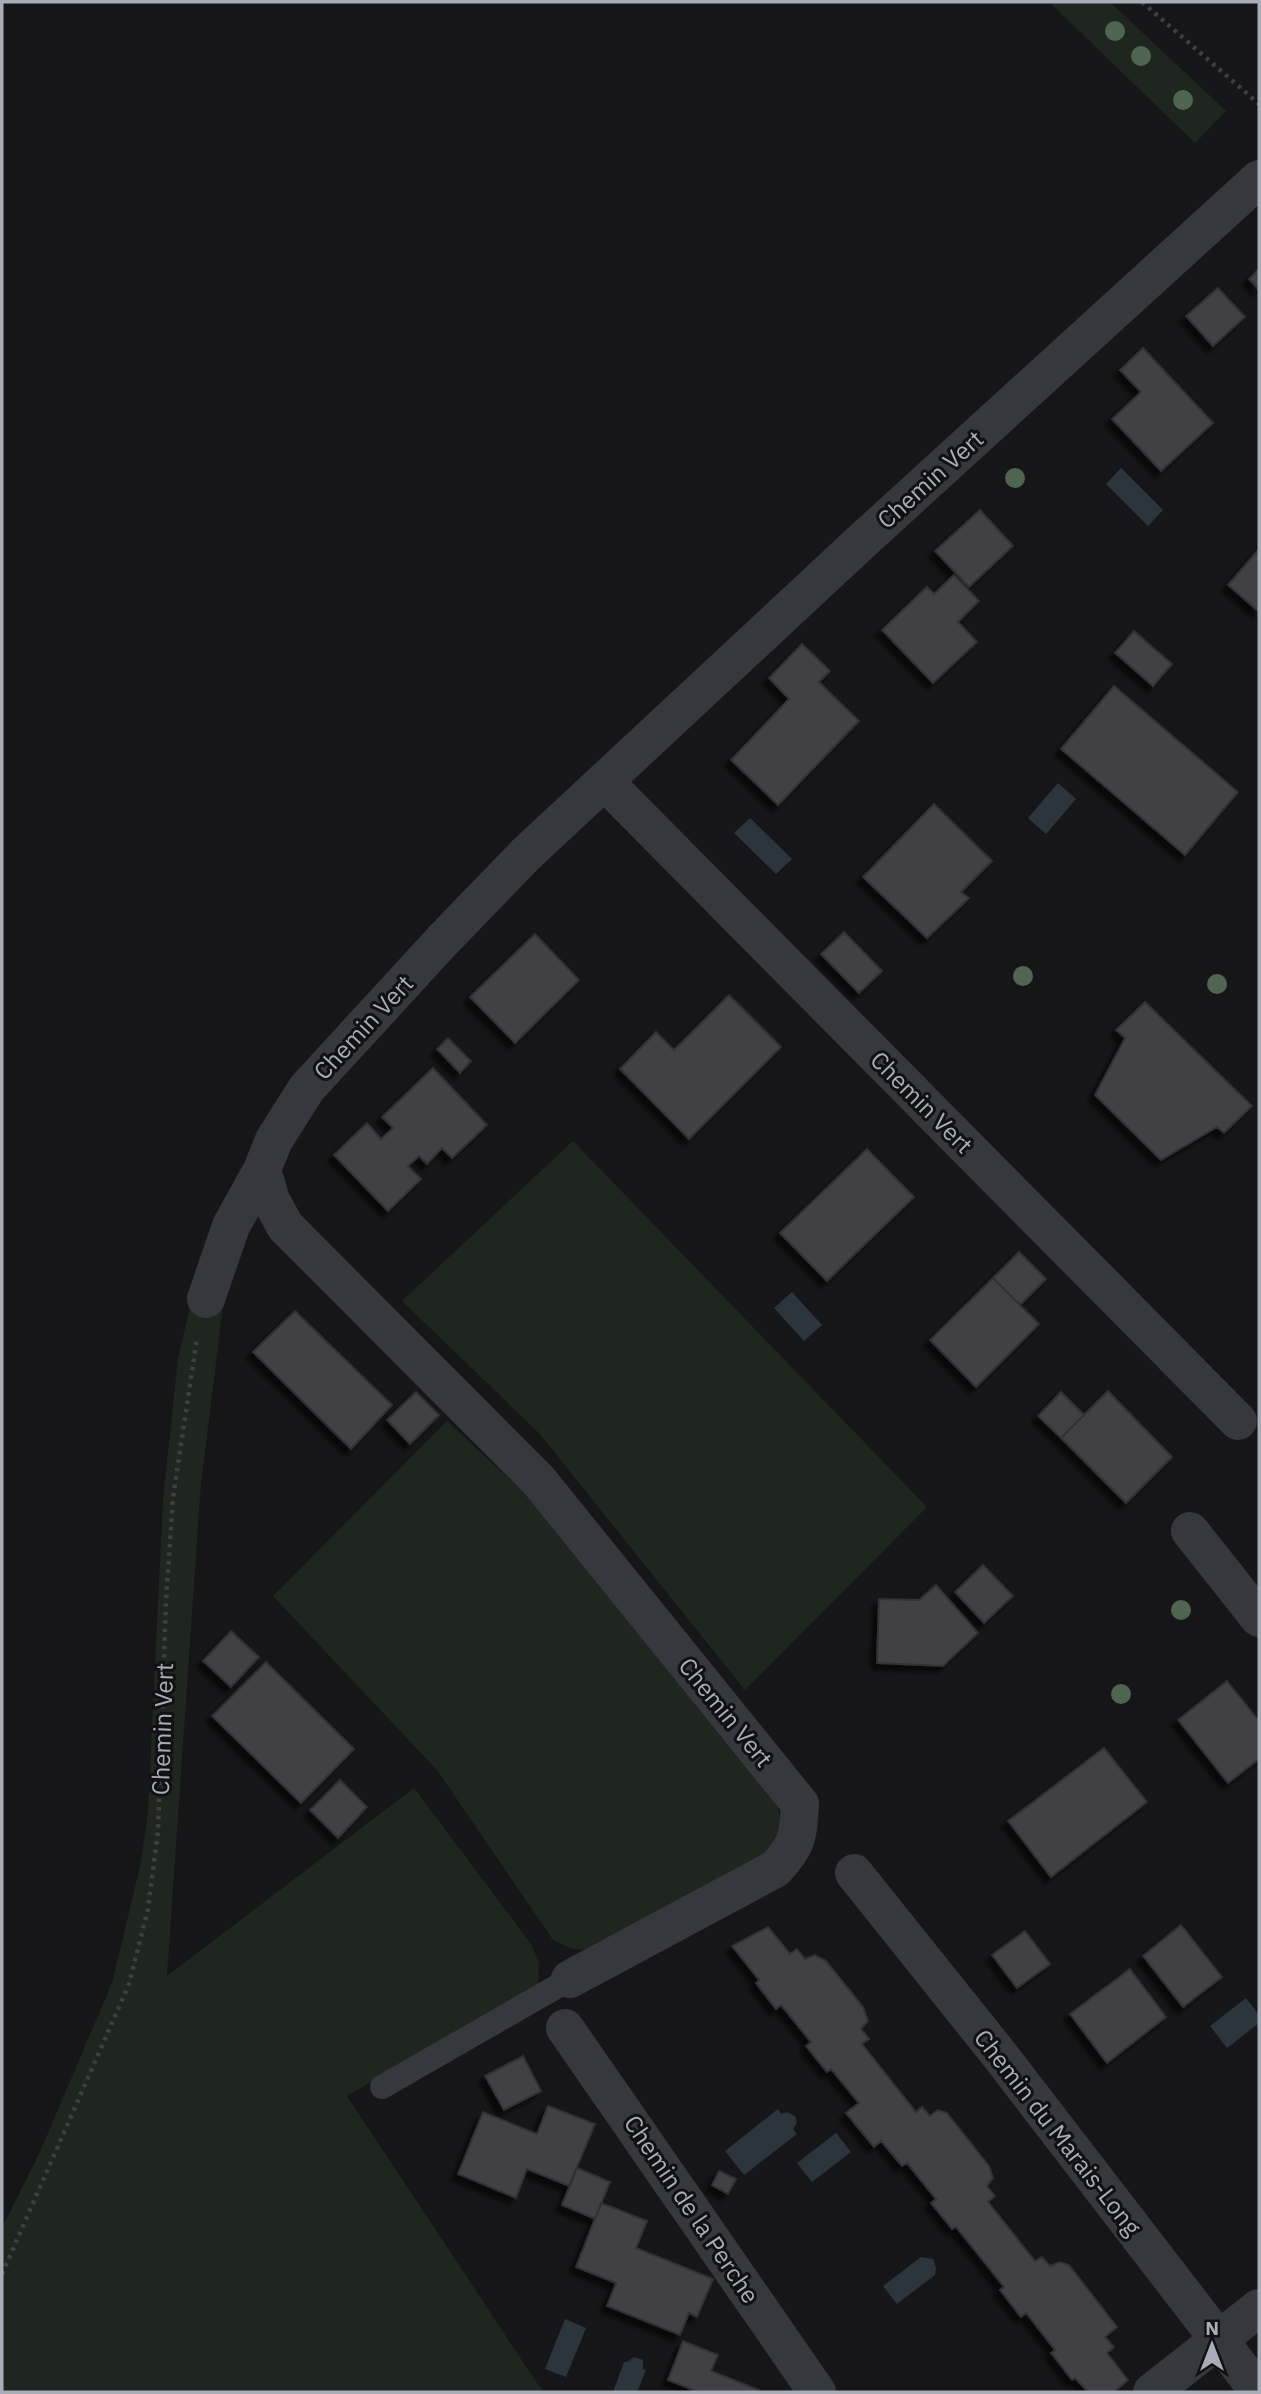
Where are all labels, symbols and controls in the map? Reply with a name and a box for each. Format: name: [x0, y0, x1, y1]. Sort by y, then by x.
street label: Chemin Vert: [870, 423, 990, 535]
street label: Chemin Vert: [306, 968, 420, 1086]
street label: Chemin Vert: [864, 1044, 980, 1160]
street label: Chemin Vert: [672, 1650, 780, 1774]
street label: Chemin Vert: [144, 1662, 180, 1796]
street label: Chemin du Marais-Long: [967, 2022, 1149, 2242]
street label: Chemin de la Perche: [617, 2109, 767, 2309]
north arrow: [1177, 2310, 1247, 2380]
text: N: [1205, 2316, 1219, 2340]

